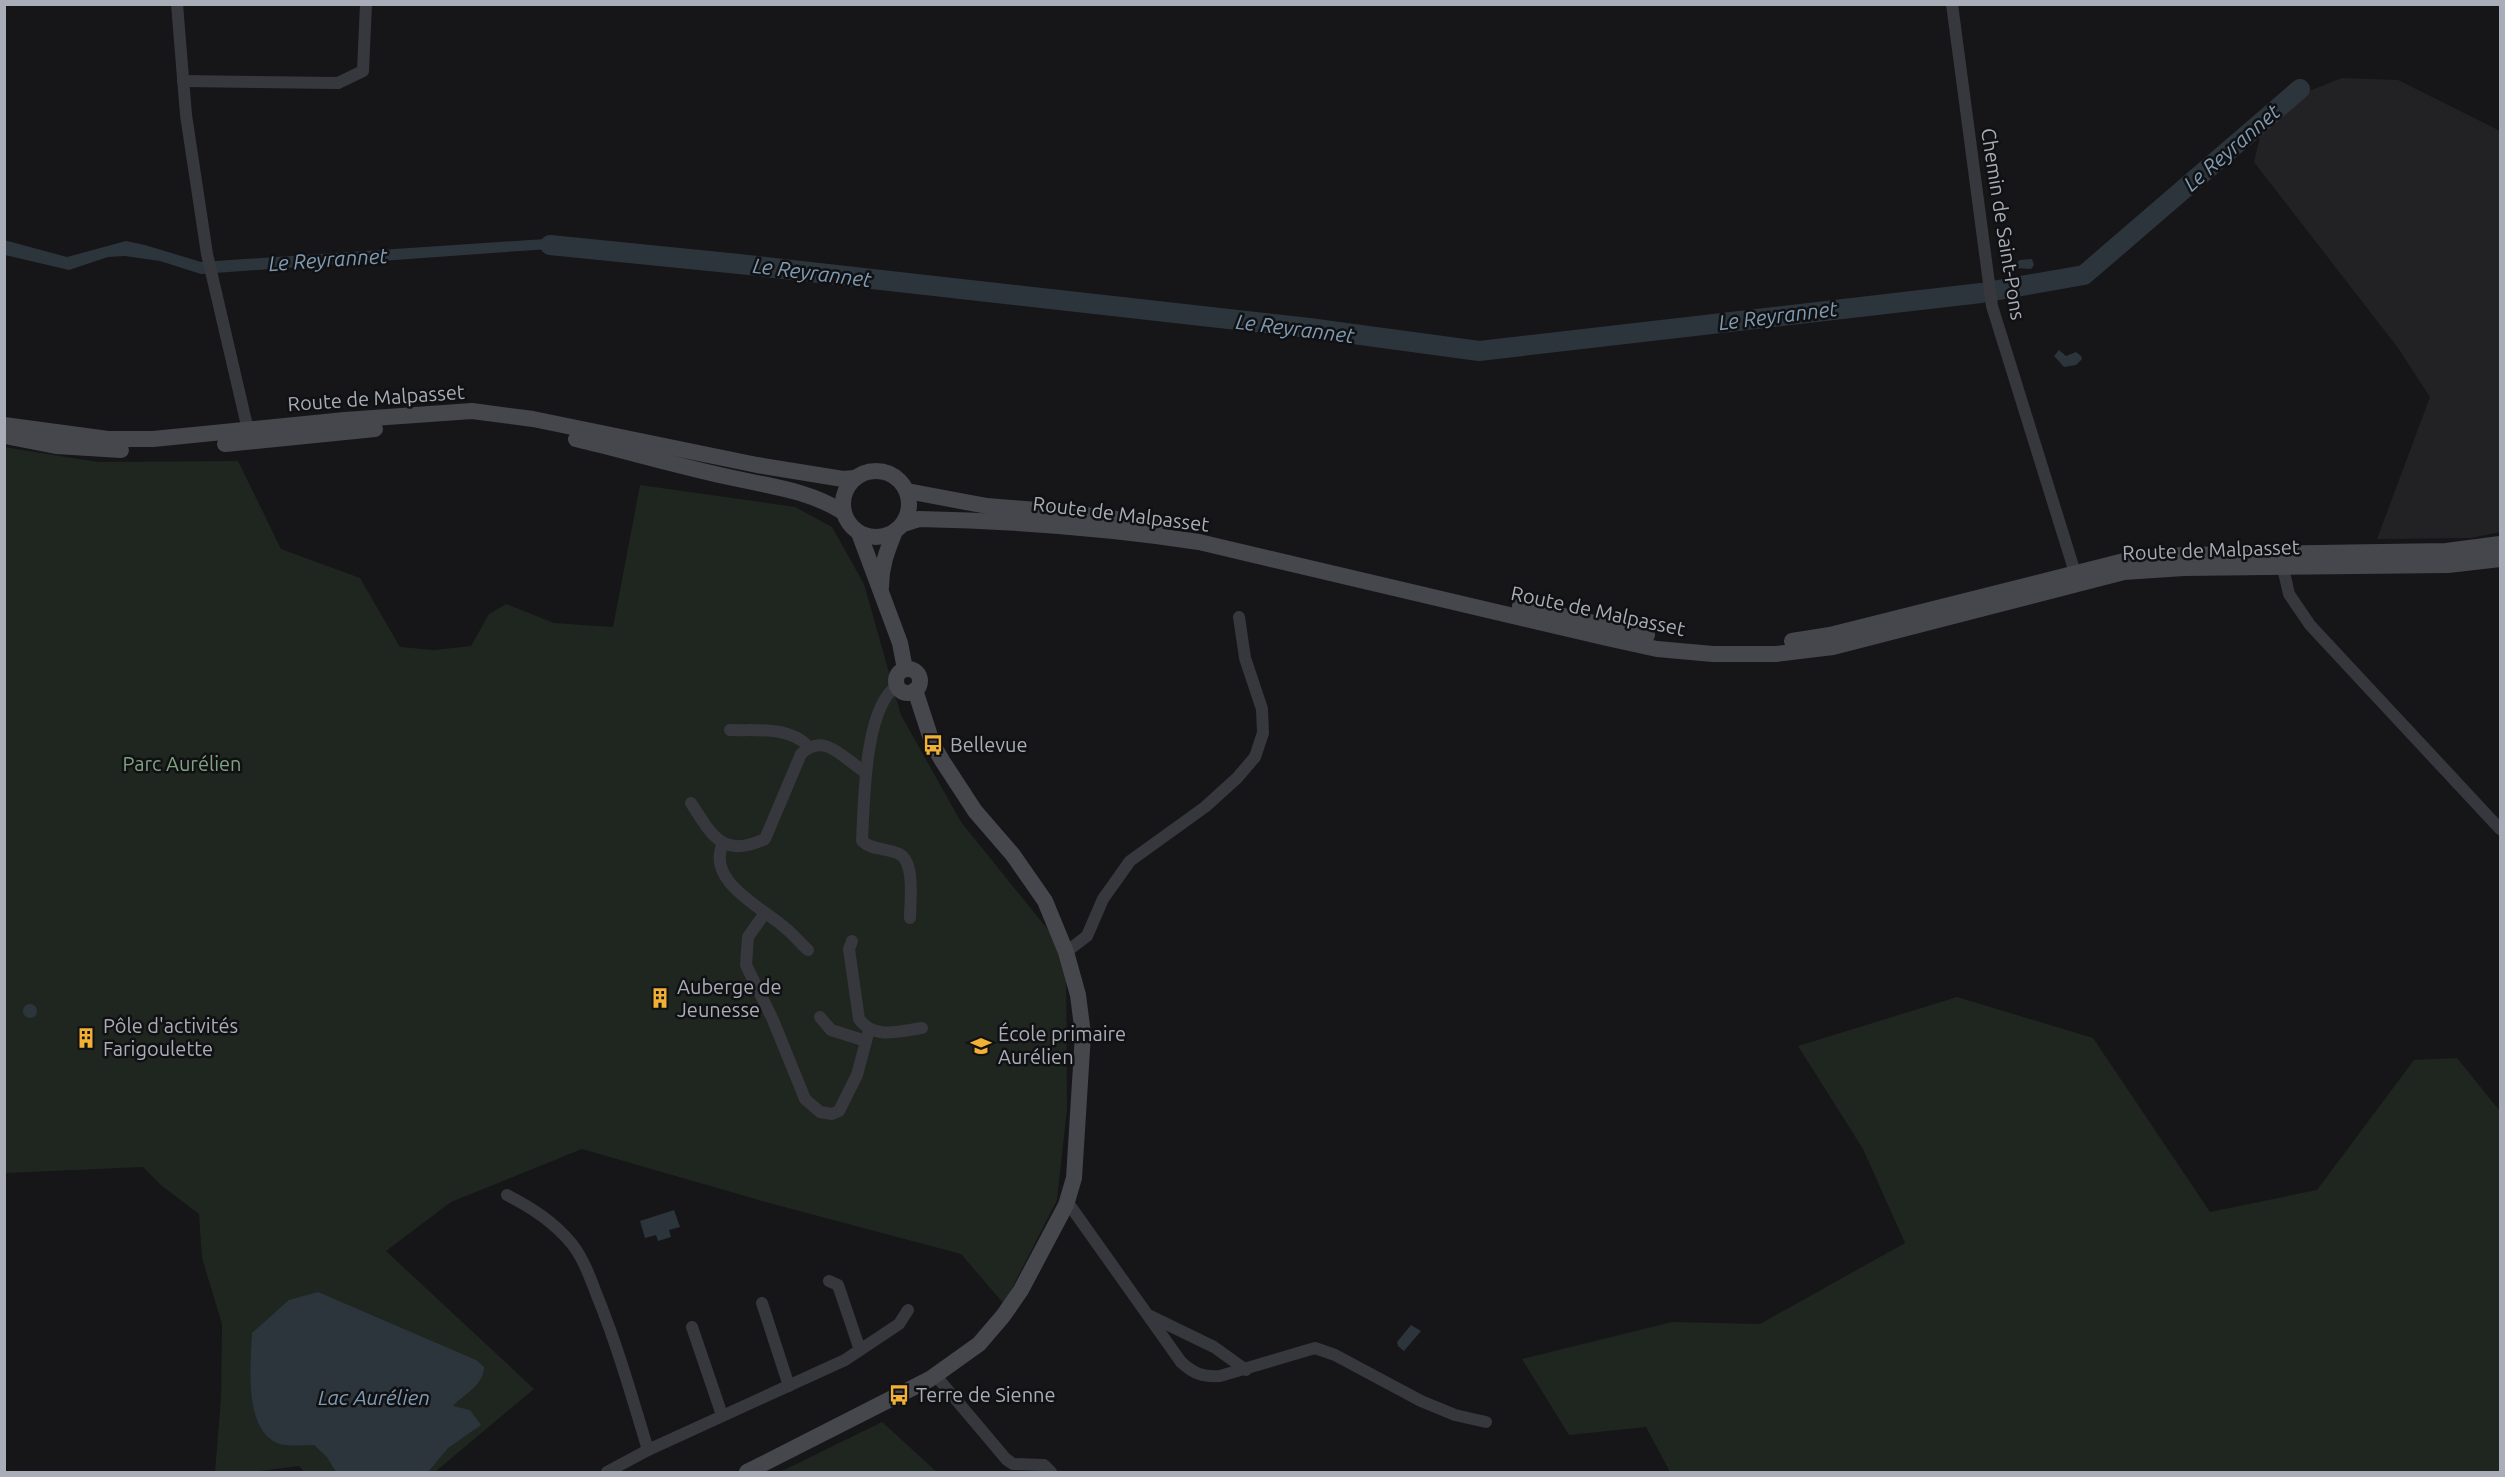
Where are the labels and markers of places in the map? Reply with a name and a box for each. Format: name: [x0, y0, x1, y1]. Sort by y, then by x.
bus stop icon: Bellevue: [921, 733, 945, 757]
place label: Bellevue: [950, 733, 1027, 756]
place label: Auberge de Jeunesse: [677, 975, 782, 1021]
building icon: Auberge de Jeunesse: [648, 986, 672, 1010]
place label: Pôle d'activités Farigoulette: [103, 1014, 238, 1060]
place label: École primaire Aurélien: [998, 1022, 1126, 1068]
building icon: Pôle d'activités Farigoulette: [74, 1026, 98, 1050]
school or university icon: École primaire Aurélien: [969, 1034, 993, 1058]
bus stop icon: Terre de Sienne: [887, 1383, 911, 1407]
place label: Terre de Sienne: [916, 1383, 1056, 1406]

